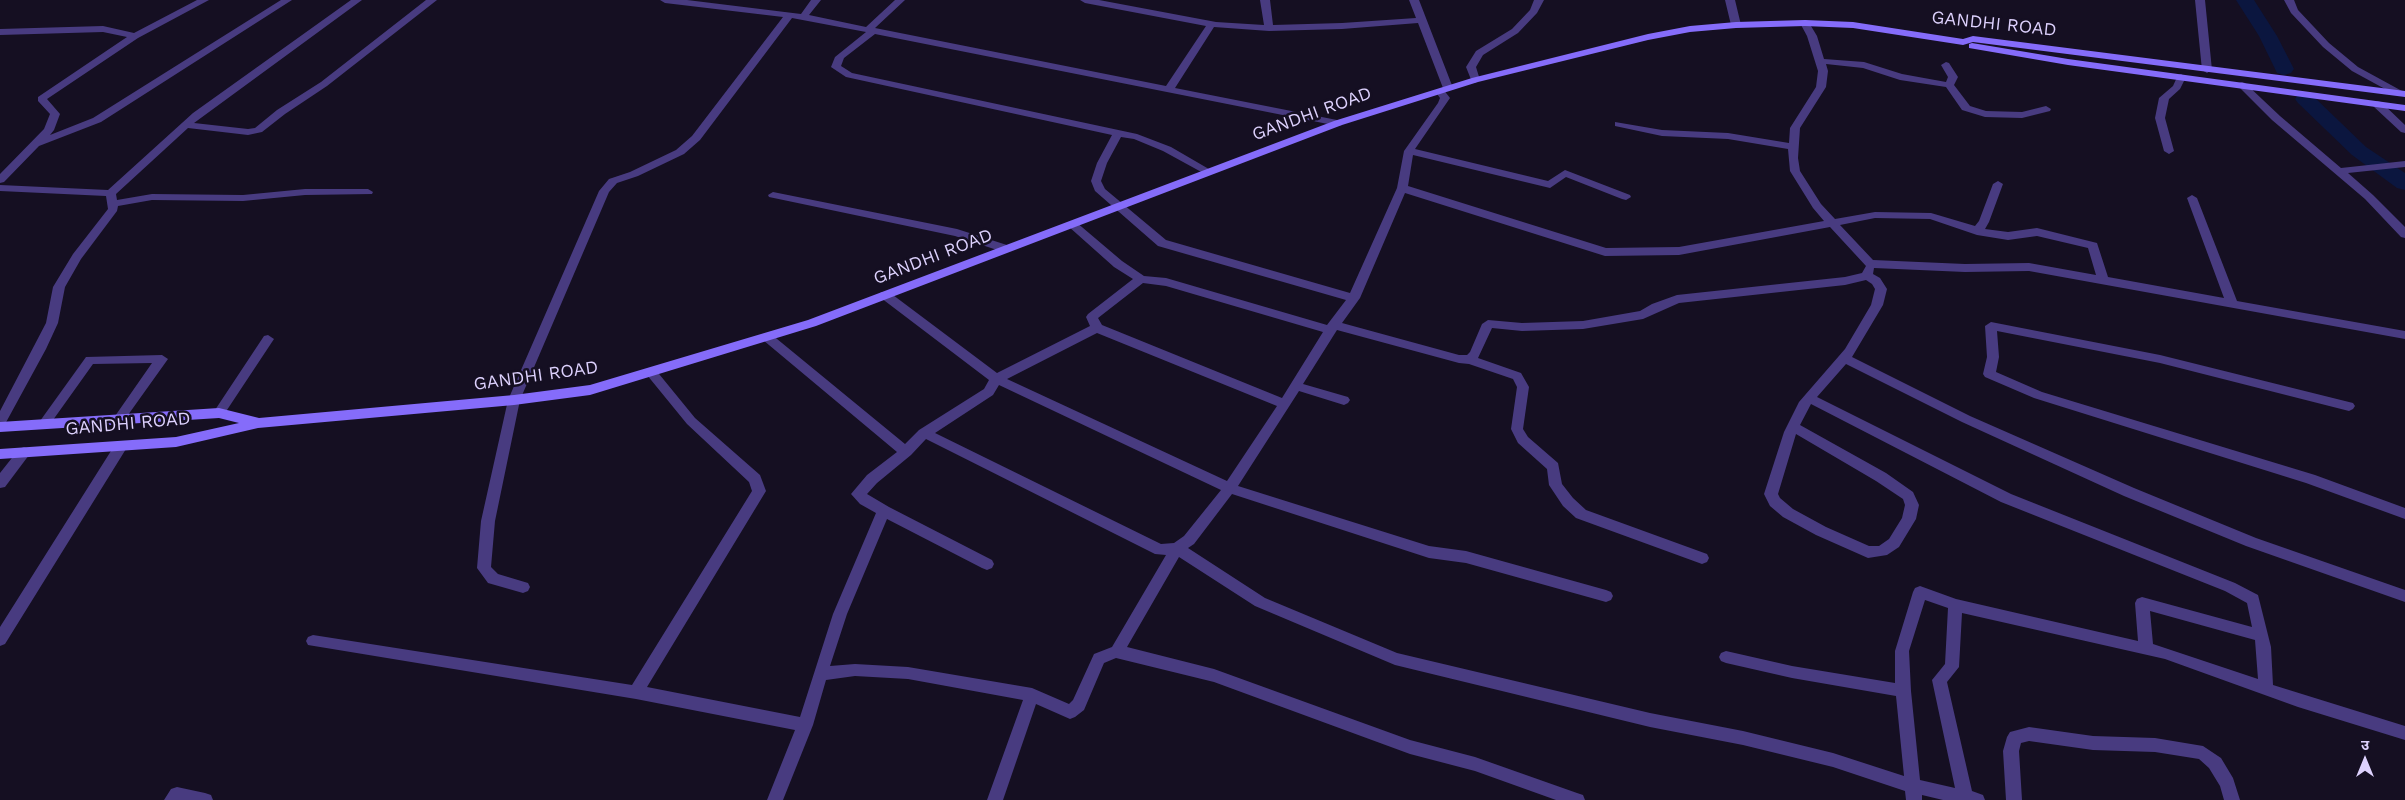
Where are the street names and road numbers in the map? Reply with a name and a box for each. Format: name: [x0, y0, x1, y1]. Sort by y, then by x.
street label: GANDHI ROAD: [1930, 7, 2058, 41]
street label: GANDHI ROAD: [1249, 82, 1375, 146]
street label: GANDHI ROAD: [871, 224, 995, 290]
street label: GANDHI ROAD: [472, 357, 600, 395]
street label: GANDHI ROAD: [65, 408, 191, 440]

